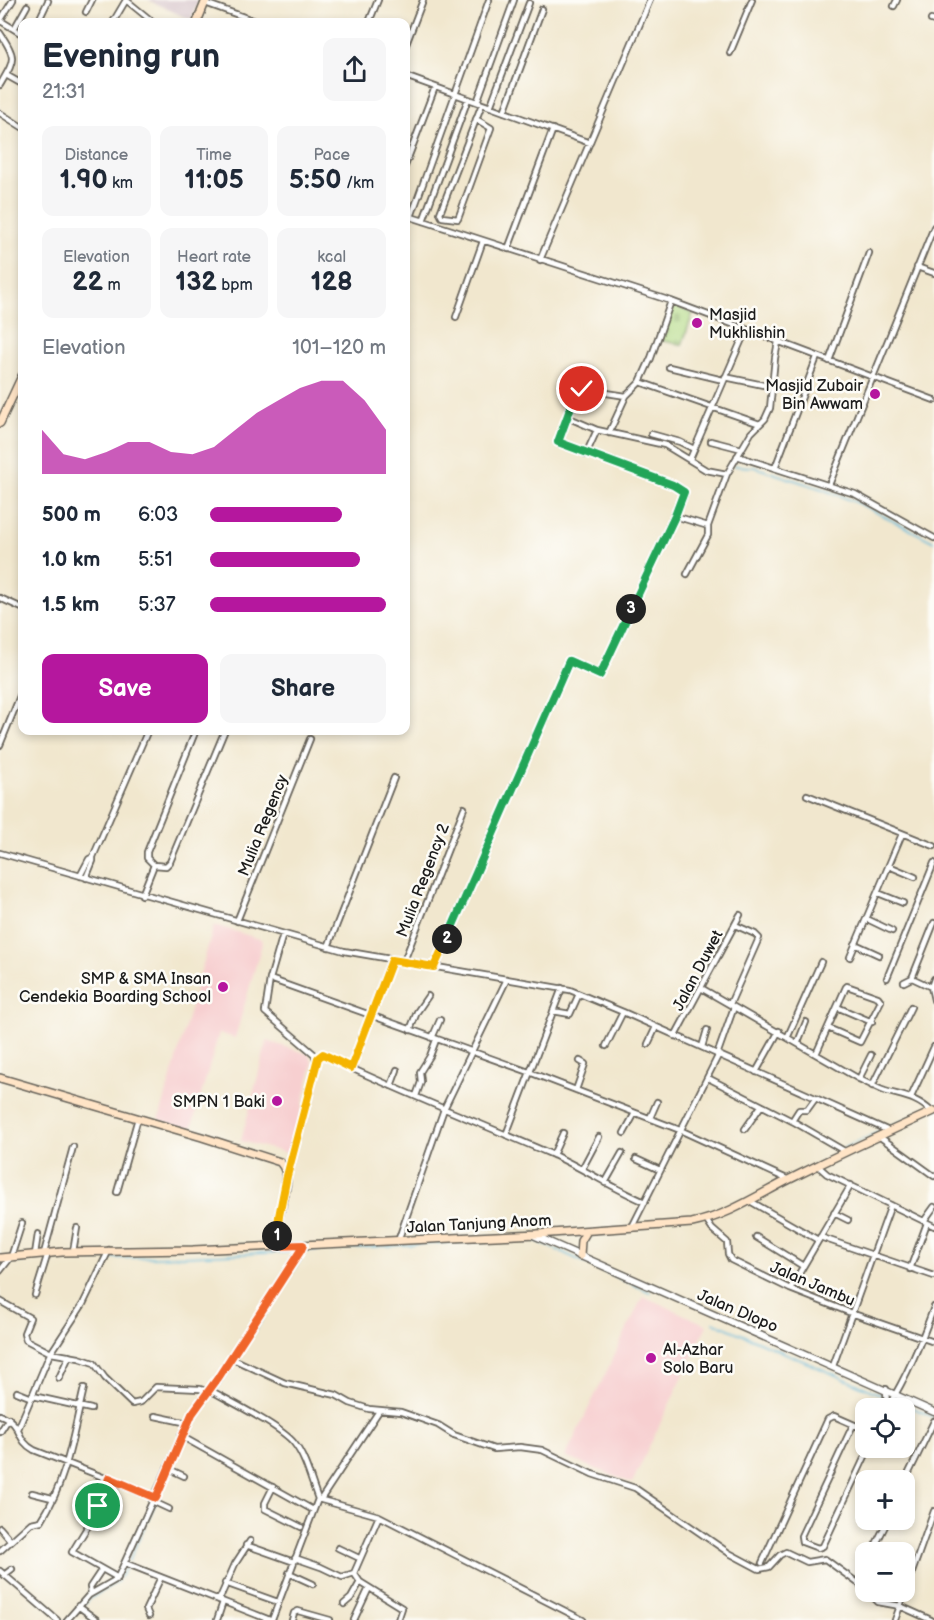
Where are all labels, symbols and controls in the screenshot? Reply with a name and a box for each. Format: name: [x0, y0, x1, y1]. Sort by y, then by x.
text: Evening run: [42, 37, 220, 77]
button: share: [323, 38, 386, 101]
text: 21:31: [42, 80, 85, 104]
text: Distance: [64, 146, 128, 165]
text: Time: [196, 146, 232, 165]
text: Pace: [313, 146, 350, 165]
text: 1.90: [60, 165, 108, 196]
text: 11:05: [184, 165, 244, 196]
text: 5:50: [289, 165, 342, 196]
text: km: [108, 174, 133, 193]
text: /km: [342, 174, 374, 193]
text: Elevation: [63, 248, 130, 267]
text: Heart rate: [177, 248, 251, 267]
text: kcal: [317, 248, 346, 267]
text: 22: [72, 267, 103, 298]
text: 132: [175, 267, 217, 298]
text: 128: [311, 267, 353, 298]
text: m: [103, 276, 121, 295]
text: bpm: [217, 276, 253, 295]
place label: Masjid Mukhlishin: [709, 306, 785, 343]
marker: Masjid Mukhlishin: [690, 316, 704, 330]
text: Elevation: [42, 336, 125, 360]
text: 101–120 m: [292, 336, 386, 360]
pin: [556, 363, 607, 414]
icon: check: [565, 372, 598, 405]
place label: Masjid Zubair Bin Awwam: [765, 377, 863, 414]
marker: Masjid Zubair Bin Awwam: [868, 387, 882, 401]
text: 500 m: [42, 503, 101, 527]
text: 6:03: [138, 503, 178, 527]
text: 1.0 km: [42, 548, 100, 572]
text: 5:51: [138, 548, 173, 572]
text: 1.5 km: [42, 593, 99, 617]
text: 5:37: [138, 593, 176, 617]
pin: 3: [616, 594, 646, 624]
text: 3: [626, 599, 636, 618]
button: Save: [42, 654, 208, 723]
button: Share: [220, 654, 386, 723]
street label: Mulia Regency: [234, 771, 293, 879]
street label: Mulia Regency 2: [391, 820, 453, 940]
pin: 2: [432, 924, 462, 954]
street label: Jalan Duwet: [669, 927, 728, 1014]
place label: SMP & SMA Insan Cendekia Boarding School: [19, 970, 211, 1007]
marker: SMP & SMA Insan Cendekia Boarding School: [216, 980, 230, 994]
place label: SMPN 1 Baki: [173, 1093, 265, 1112]
marker: SMPN 1 Baki: [270, 1094, 284, 1108]
street label: Jalan Tanjung Anom: [406, 1211, 552, 1238]
pin: 1: [262, 1221, 292, 1251]
text: 1: [274, 1226, 280, 1245]
street label: Jalan Jambu: [767, 1258, 858, 1311]
street label: Jalan Dlopo: [694, 1286, 780, 1337]
place label: Al-Azhar Solo Baru: [663, 1341, 733, 1378]
marker: Al-Azhar Solo Baru: [644, 1351, 658, 1365]
map controls: [855, 1398, 915, 1602]
button: locate: [855, 1398, 915, 1458]
button: +: [855, 1470, 915, 1530]
pin: [72, 1480, 123, 1531]
icon: arrive: [81, 1489, 114, 1522]
button: −: [855, 1542, 915, 1602]

